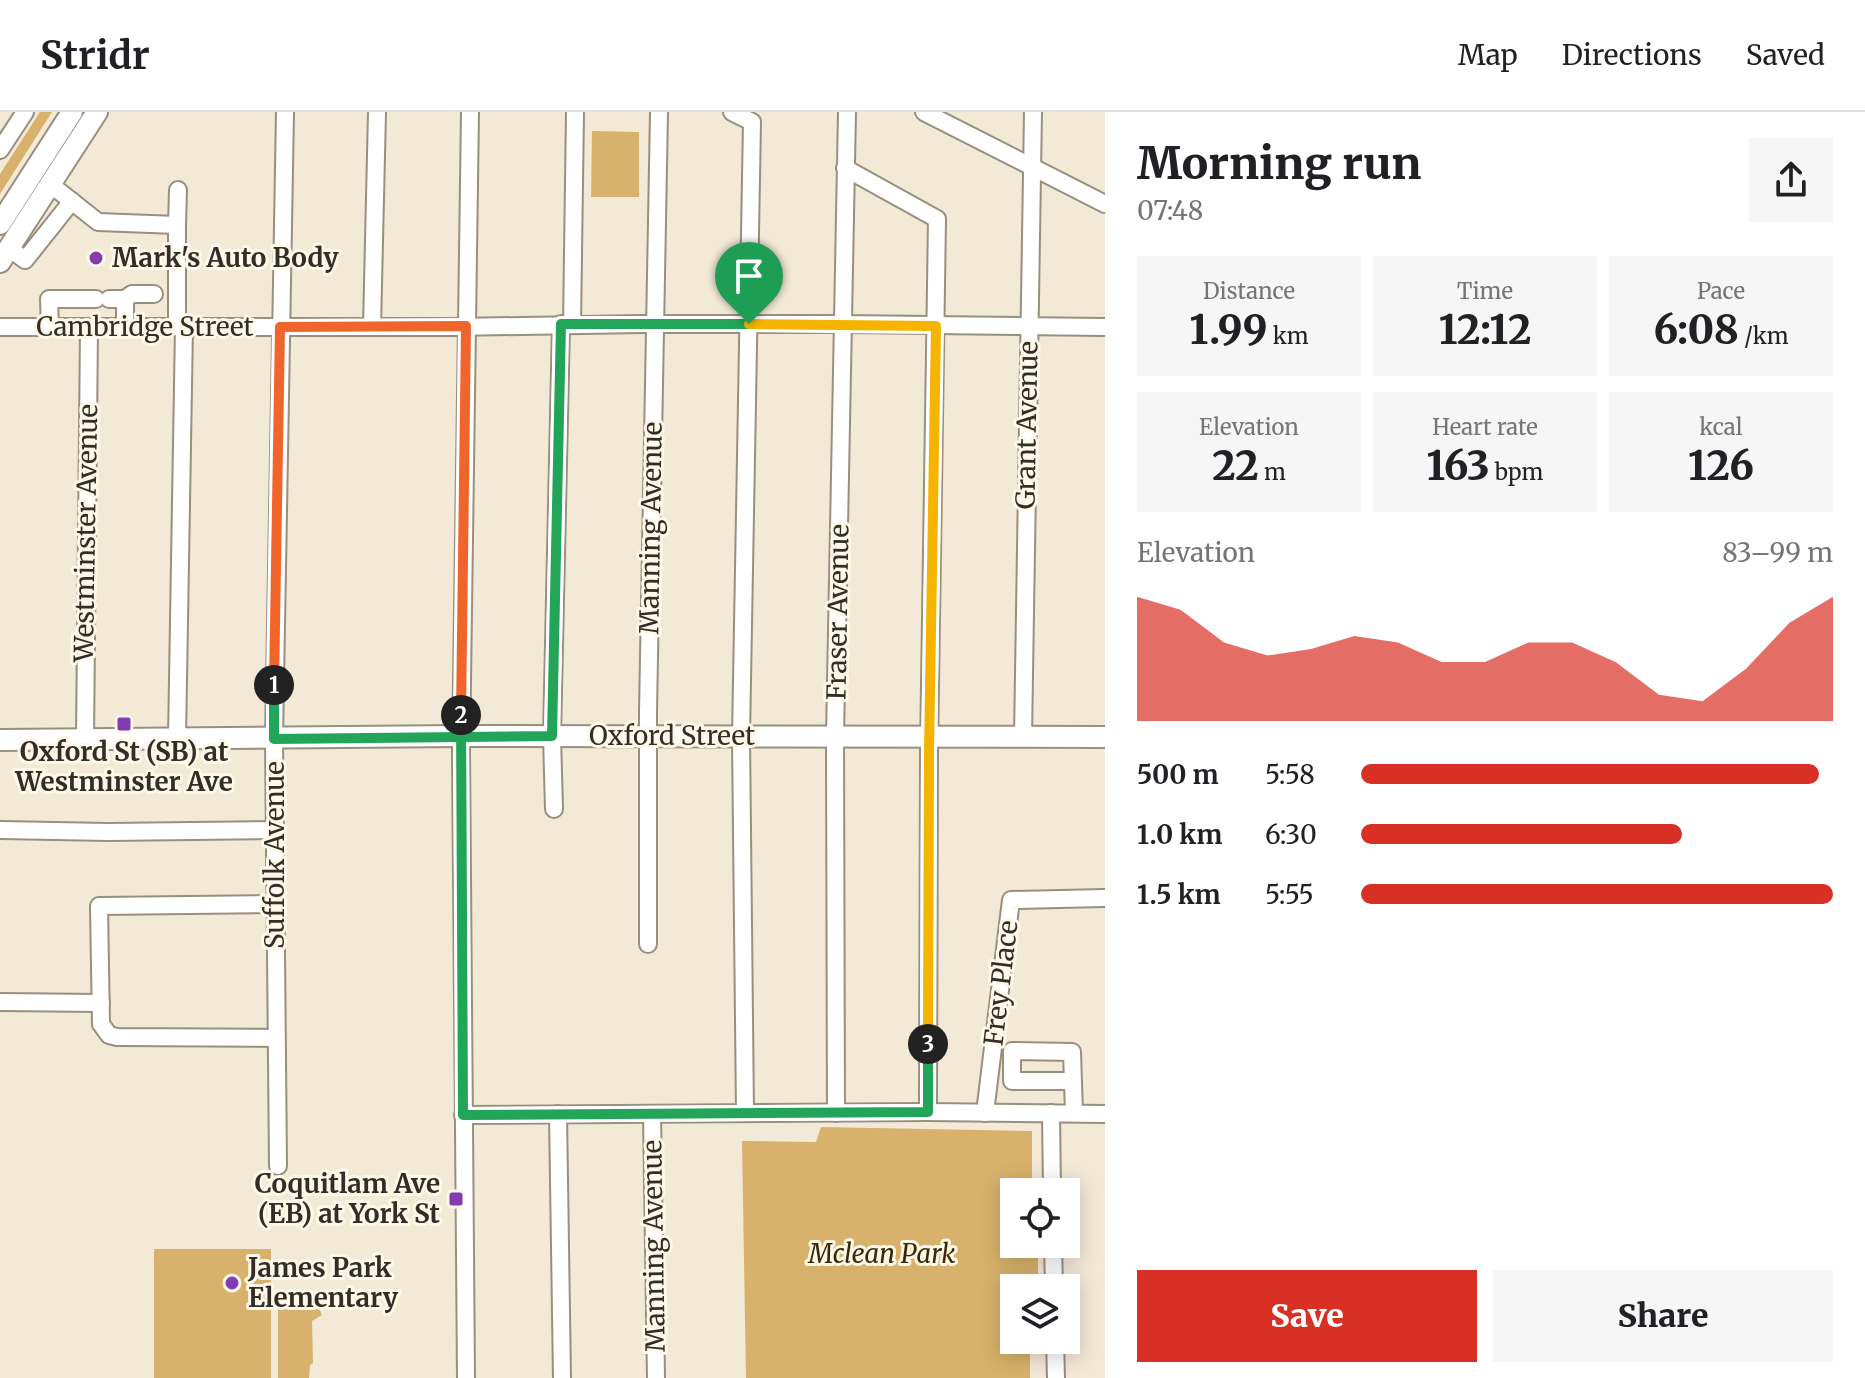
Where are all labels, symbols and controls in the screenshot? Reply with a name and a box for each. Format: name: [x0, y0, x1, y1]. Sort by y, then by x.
text: Stridr: [40, 32, 150, 79]
text: Map: [1458, 37, 1518, 73]
text: Directions: [1562, 37, 1702, 73]
text: Saved: [1746, 37, 1825, 73]
text: Morning run: [1137, 136, 1421, 191]
button: share: [1749, 138, 1833, 222]
text: 07:48: [1137, 194, 1203, 227]
place label: Mark's Auto Body: [112, 241, 339, 274]
pin: [715, 242, 783, 324]
marker: Mark's Auto Body: [87, 249, 105, 267]
icon: arrive: [727, 254, 771, 298]
text: Distance: [1203, 277, 1295, 305]
text: Time: [1457, 277, 1513, 305]
text: Pace: [1697, 277, 1745, 305]
text: 1.99: [1189, 305, 1268, 355]
text: 12:12: [1439, 305, 1531, 355]
text: 6:08: [1653, 305, 1739, 355]
street label: Cambridge Street: [36, 310, 254, 343]
text: km: [1268, 322, 1309, 350]
text: /km: [1739, 322, 1789, 350]
street label: Grant Avenue: [1009, 341, 1044, 509]
street label: Westminster Avenue: [67, 404, 104, 663]
text: Elevation: [1199, 413, 1299, 441]
text: Heart rate: [1432, 413, 1538, 441]
text: kcal: [1699, 413, 1743, 441]
street label: Manning Avenue: [632, 421, 669, 635]
text: 22: [1212, 441, 1259, 491]
text: 163: [1427, 441, 1490, 491]
text: 126: [1688, 441, 1754, 491]
text: m: [1259, 458, 1286, 486]
text: bpm: [1490, 458, 1543, 486]
street label: Fraser Avenue: [819, 524, 856, 700]
text: Elevation: [1137, 536, 1255, 569]
text: 83–99 m: [1722, 536, 1833, 569]
pin: 1: [254, 665, 294, 705]
text: 1: [269, 671, 279, 699]
pin: 2: [441, 695, 481, 735]
text: 2: [455, 701, 467, 729]
marker: Oxford St (SB) at Westminster Ave: [115, 715, 133, 733]
street label: Oxford Street: [589, 719, 755, 752]
place label: Oxford St (SB) at Westminster Ave: [14, 735, 233, 798]
text: 500 m: [1137, 758, 1219, 791]
text: 5:58: [1265, 758, 1315, 791]
street label: Suffolk Avenue: [258, 761, 291, 949]
text: 1.0 km: [1137, 818, 1222, 851]
text: 6:30: [1265, 818, 1317, 851]
text: 1.5 km: [1137, 878, 1221, 911]
text: 5:55: [1265, 878, 1314, 911]
street label: Frey Place: [976, 918, 1025, 1048]
pin: 3: [908, 1024, 948, 1064]
text: 3: [922, 1030, 934, 1058]
street label: Manning Avenue: [635, 1139, 672, 1353]
place label: Coquitlam Ave (EB) at York St: [255, 1167, 441, 1230]
map controls: [1000, 1178, 1080, 1354]
button: locate: [1000, 1178, 1080, 1258]
marker: Coquitlam Ave (EB) at York St: [447, 1190, 465, 1208]
park label: Mclean Park: [808, 1237, 955, 1270]
place label: James Park Elementary: [247, 1251, 399, 1314]
button: Save: [1137, 1270, 1477, 1362]
button: Share: [1493, 1270, 1833, 1362]
marker: James Park Elementary: [223, 1274, 241, 1292]
button: layers: [1000, 1274, 1080, 1354]

